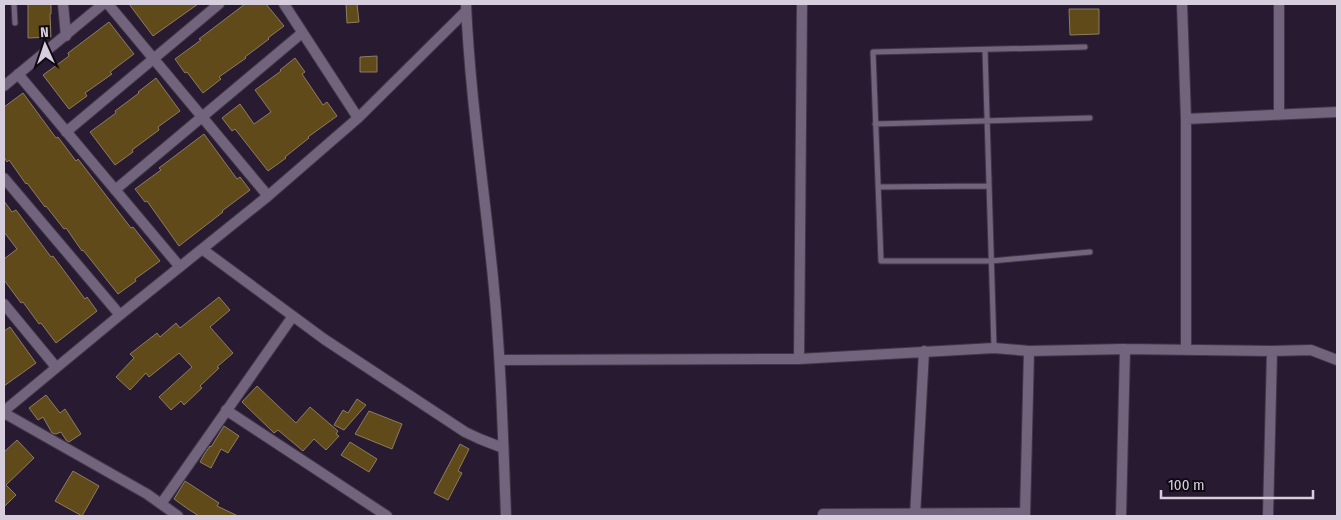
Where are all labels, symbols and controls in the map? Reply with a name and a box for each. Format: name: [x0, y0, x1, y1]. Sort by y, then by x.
north arrow: [20, 20, 70, 70]
text: N: [40, 24, 49, 41]
scale bar: [1161, 468, 1314, 500]
text: 100 m: [1168, 476, 1205, 494]

